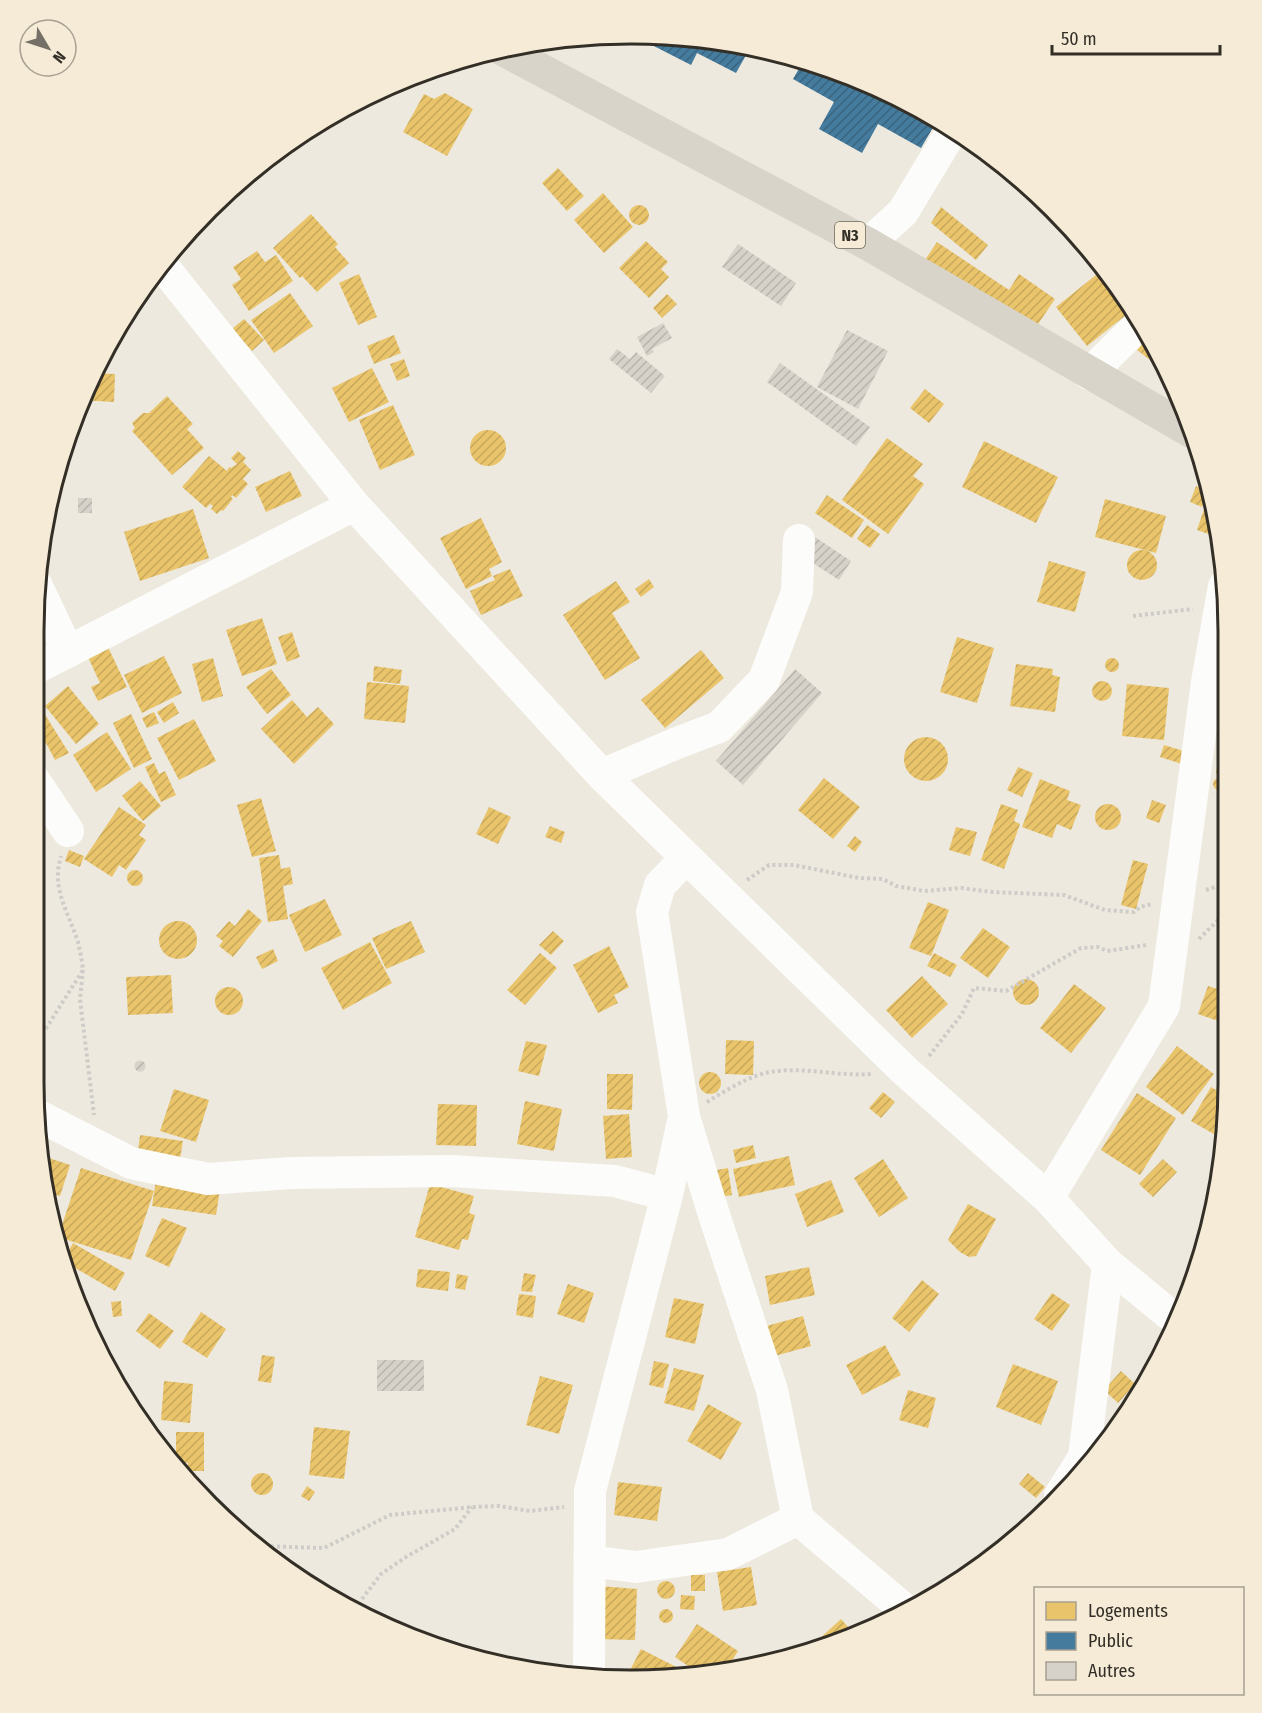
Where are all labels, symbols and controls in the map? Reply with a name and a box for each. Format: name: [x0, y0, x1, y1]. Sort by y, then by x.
north arrow: [18, 18, 78, 78]
scale bar: [1052, 18, 1220, 56]
text: 50 m: [1061, 28, 1097, 50]
text: N: [49, 47, 70, 67]
road number: N3: [835, 222, 865, 248]
legend: [1034, 1587, 1244, 1695]
text: Logements: [1088, 1600, 1168, 1622]
text: Public: [1088, 1630, 1133, 1652]
text: Autres: [1088, 1660, 1135, 1682]

